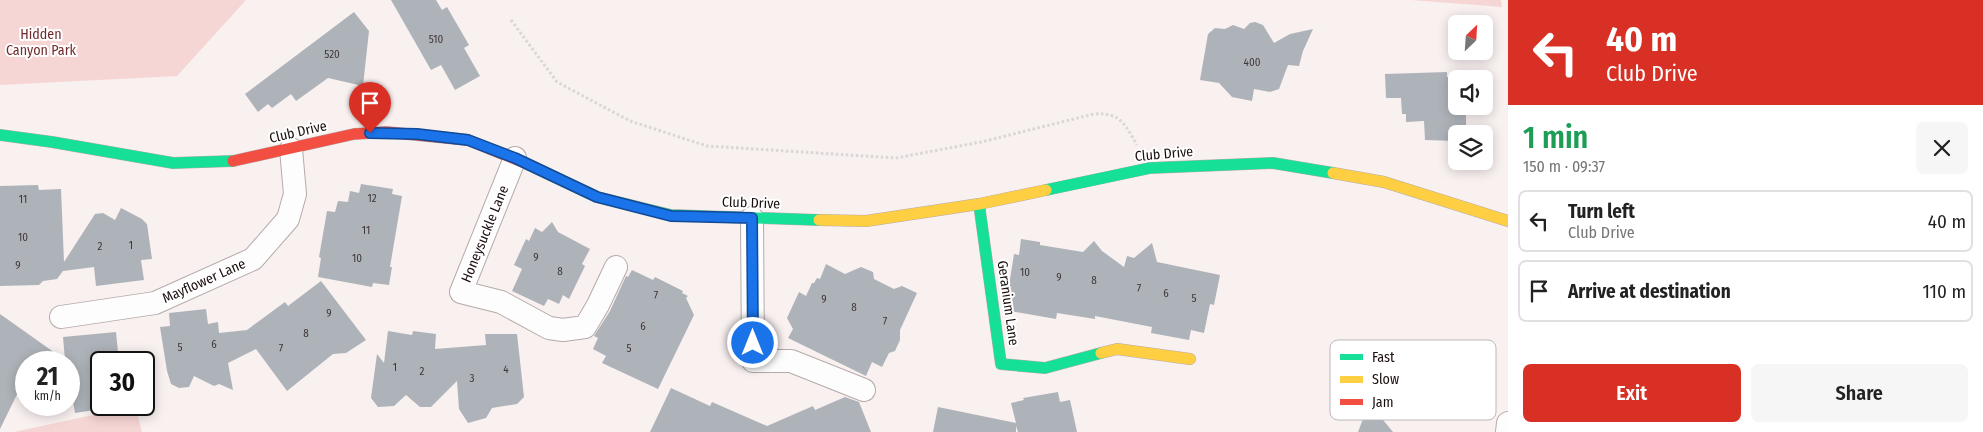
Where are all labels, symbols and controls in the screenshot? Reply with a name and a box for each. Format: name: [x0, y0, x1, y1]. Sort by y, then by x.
north arrow: [1448, 15, 1492, 60]
map controls: [1448, 15, 1493, 170]
text: 40 m: [1606, 18, 1677, 60]
icon: left: [1523, 20, 1588, 85]
park label: Hidden Canyon Park: [6, 26, 77, 59]
house number: 510: [429, 33, 444, 46]
house number: 520: [324, 48, 340, 61]
house number: 400: [1244, 56, 1261, 69]
text: Club Drive: [1606, 60, 1698, 87]
button: sound: [1448, 70, 1493, 115]
pin: [349, 82, 391, 133]
icon: arrive: [356, 89, 384, 117]
street label: Club Drive: [268, 117, 328, 147]
text: 1 min: [1523, 120, 1588, 156]
button: close: [1916, 122, 1968, 174]
button: layers: [1448, 125, 1493, 170]
street label: Club Drive: [1134, 143, 1194, 165]
text: 150 m · 09:37: [1523, 157, 1605, 176]
street label: Honeysuckle Lane: [458, 183, 512, 285]
house number: 12: [367, 192, 377, 205]
house number: 11: [19, 193, 27, 206]
street label: Club Drive: [722, 193, 781, 213]
text: Turn left: [1568, 200, 1635, 223]
icon: left: [1525, 207, 1553, 235]
text: 40 m: [1928, 210, 1966, 233]
text: Club Drive: [1568, 223, 1635, 242]
house number: 11: [362, 224, 370, 237]
house number: 10: [18, 231, 28, 244]
house number: 1: [129, 239, 133, 252]
house number: 2: [98, 240, 103, 253]
house number: 9: [533, 251, 539, 264]
house number: 10: [352, 252, 362, 265]
street label: Mayflower Lane: [160, 255, 248, 307]
house number: 9: [15, 259, 21, 272]
street label: Geranium Lane: [994, 259, 1022, 347]
house number: 8: [557, 265, 563, 278]
house number: 10: [1020, 266, 1030, 279]
house number: 9: [1056, 271, 1062, 284]
house number: 8: [1091, 274, 1097, 287]
icon: arrive: [1525, 277, 1553, 305]
text: Arrive at destination: [1568, 280, 1731, 303]
text: 110 m: [1922, 280, 1966, 303]
house number: 7: [1137, 282, 1142, 295]
house number: 6: [1163, 287, 1169, 300]
house number: 7: [654, 289, 659, 302]
house number: 5: [1191, 292, 1197, 305]
house number: 9: [821, 293, 827, 306]
house number: 8: [851, 301, 857, 314]
house number: 9: [326, 307, 332, 320]
house number: 7: [883, 315, 888, 328]
position arrow: [726, 316, 778, 368]
house number: 6: [640, 320, 646, 333]
house number: 8: [303, 327, 309, 340]
house number: 6: [211, 338, 217, 351]
legend: [1330, 340, 1496, 420]
house number: 5: [177, 341, 183, 354]
house number: 7: [279, 342, 284, 355]
house number: 5: [626, 342, 632, 355]
text: Fast: [1372, 349, 1395, 366]
speed limit sign: 30: [90, 351, 155, 416]
house number: 1: [393, 361, 397, 374]
text: 21: [37, 362, 58, 392]
house number: 4: [503, 363, 509, 376]
button: Exit: [1523, 364, 1741, 422]
button: Share: [1751, 364, 1968, 422]
house number: 2: [420, 365, 425, 378]
text: Slow: [1372, 371, 1399, 388]
house number: 3: [470, 372, 475, 385]
text: km/h: [34, 389, 61, 403]
text: Jam: [1372, 394, 1393, 411]

